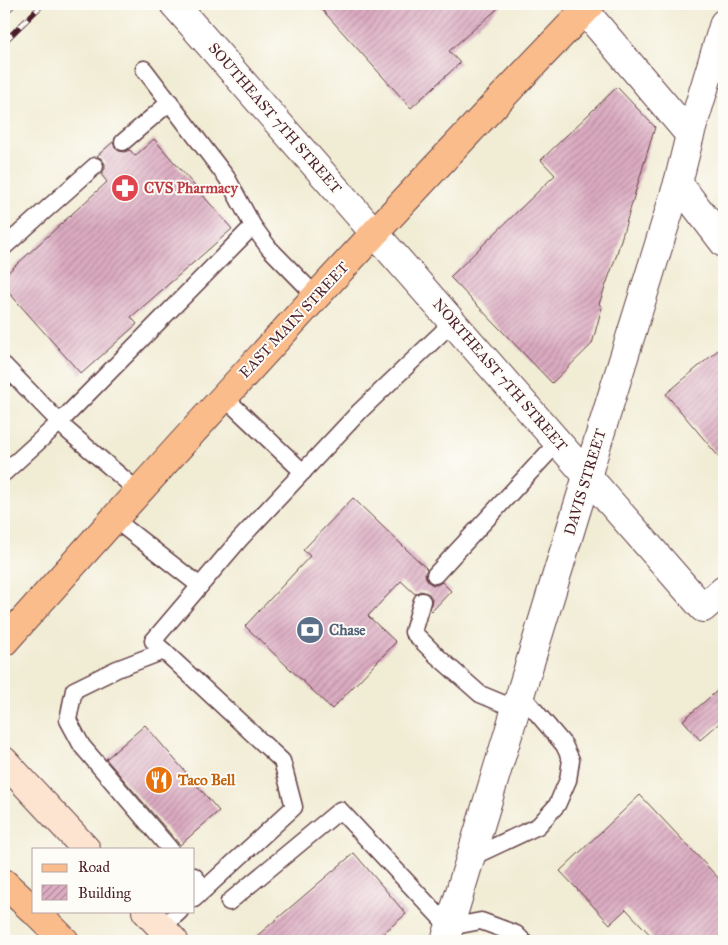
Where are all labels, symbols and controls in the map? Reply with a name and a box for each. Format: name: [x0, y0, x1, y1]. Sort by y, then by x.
street label: SOUTHEAST 7TH STREET: [205, 39, 345, 197]
pharmacy icon: CVS Pharmacy: [110, 173, 140, 203]
place label: CVS Pharmacy: [144, 179, 239, 198]
street label: EAST MAIN STREET: [236, 258, 352, 382]
street label: NORTHEAST 7TH STREET: [429, 295, 571, 455]
street label: DAVIS STREET: [560, 427, 610, 537]
bank icon: Chase: [295, 615, 325, 645]
place label: Chase: [329, 621, 366, 639]
restaurant icon: Taco Bell: [144, 765, 174, 795]
place label: Taco Bell: [177, 771, 236, 789]
legend: [32, 848, 195, 912]
text: Road: [78, 858, 110, 876]
text: Building: [78, 884, 132, 902]

